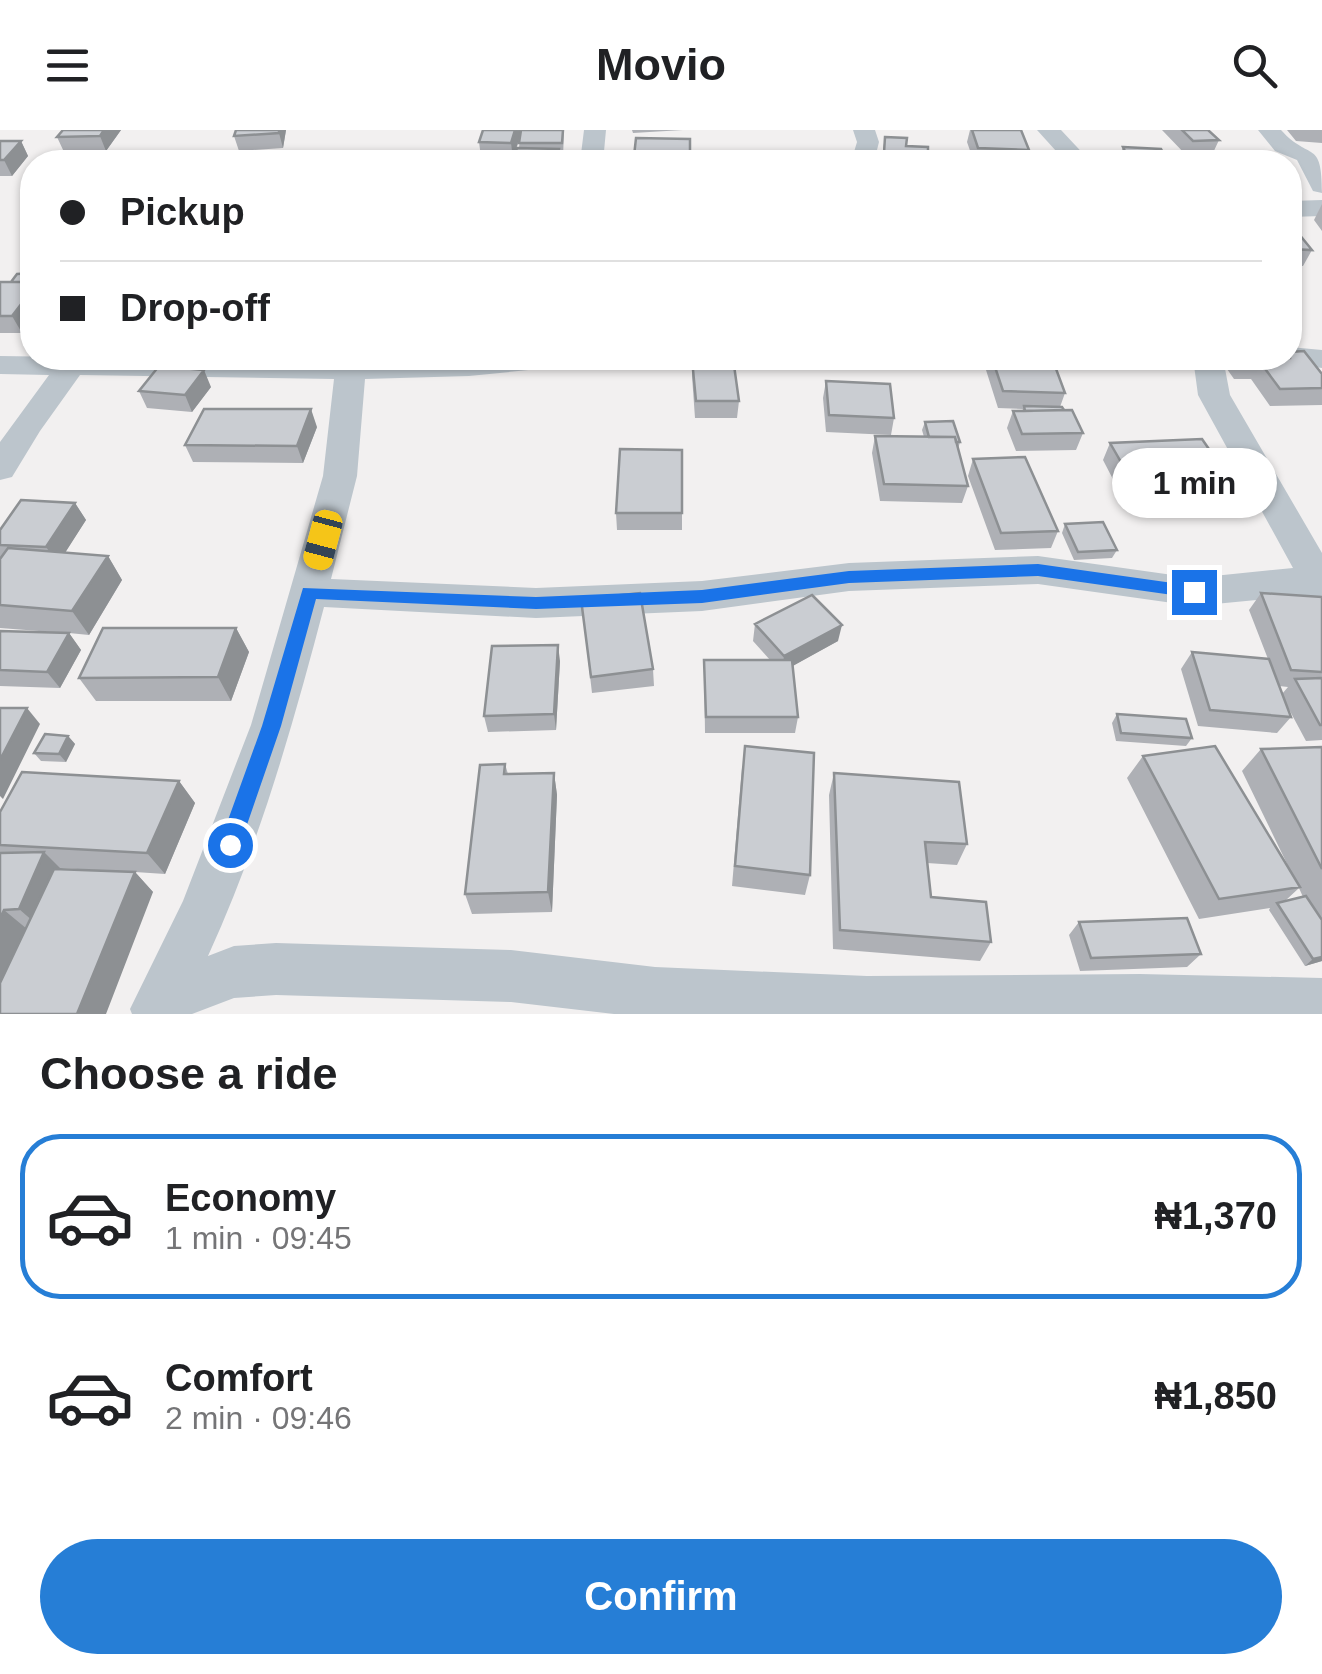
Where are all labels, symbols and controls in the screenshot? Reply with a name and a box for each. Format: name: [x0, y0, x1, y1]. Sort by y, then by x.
icon: menu: [40, 38, 95, 93]
icon: search: [1227, 38, 1282, 93]
text: Movio: [596, 39, 726, 90]
text: Pickup: [120, 191, 245, 233]
text: Drop-off: [120, 287, 270, 329]
callout: 1 min: [1112, 447, 1276, 517]
text: 1 min: [1153, 465, 1236, 501]
car: [301, 507, 345, 573]
route end: [1172, 570, 1217, 615]
route start: [208, 823, 253, 868]
text: Choose a ride: [40, 1048, 338, 1099]
icon: car: [45, 1172, 135, 1262]
text: Economy: [165, 1177, 336, 1219]
text: ₦1,370: [1154, 1195, 1277, 1237]
text: 1 min · 09:45: [165, 1220, 352, 1256]
icon: car: [45, 1352, 135, 1442]
text: Comfort: [165, 1357, 313, 1399]
text: ₦1,850: [1154, 1375, 1277, 1417]
text: 2 min · 09:46: [165, 1400, 352, 1436]
button: Confirm: [40, 1539, 1282, 1654]

